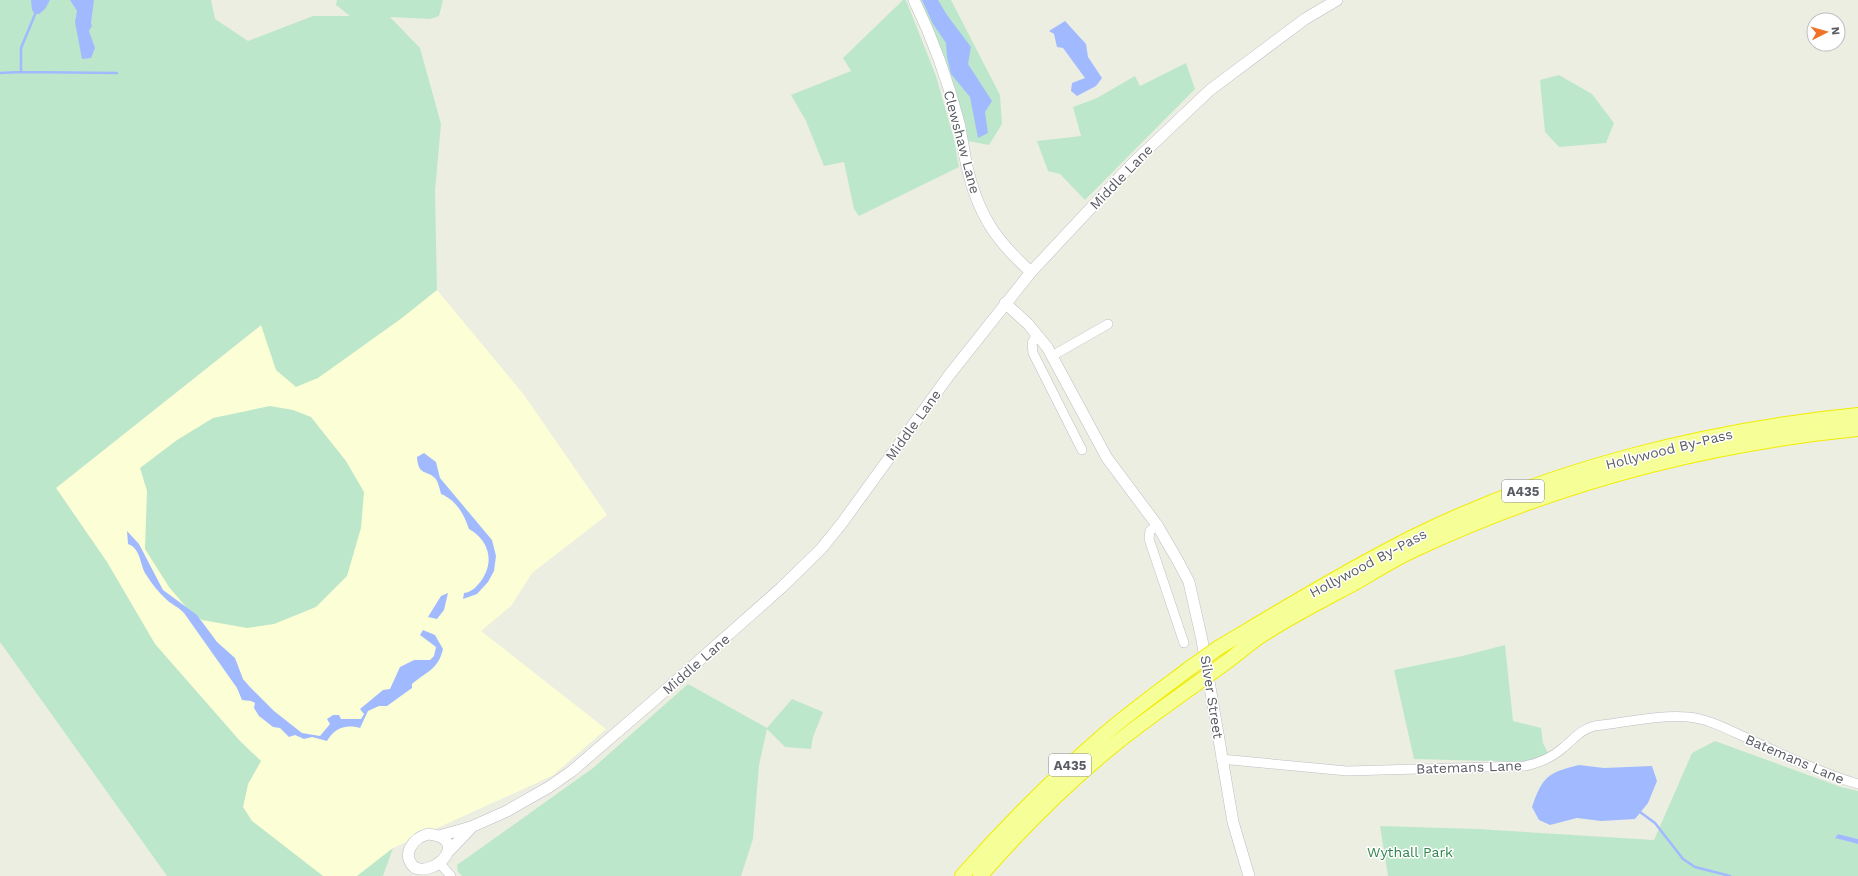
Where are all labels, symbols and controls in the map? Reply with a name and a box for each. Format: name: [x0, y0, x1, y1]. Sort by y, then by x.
north arrow: [1806, 12, 1846, 52]
text: N: [1829, 26, 1842, 36]
street label: Clewshaw Lane: [941, 89, 983, 195]
street label: Middle Lane: [1086, 141, 1156, 213]
street label: Middle Lane: [882, 387, 944, 463]
street label: Hollywood By-Pass: [1604, 425, 1734, 473]
road number: A435: [1502, 480, 1544, 502]
street label: Hollywood By-Pass: [1307, 525, 1429, 601]
street label: Middle Lane: [659, 631, 733, 697]
street label: Silver Street: [1198, 654, 1227, 740]
street label: Batemans Lane: [1743, 731, 1847, 787]
road number: A435: [1049, 754, 1091, 776]
street label: Batemans Lane: [1416, 757, 1522, 777]
park label: Wythall Park: [1367, 844, 1453, 860]

